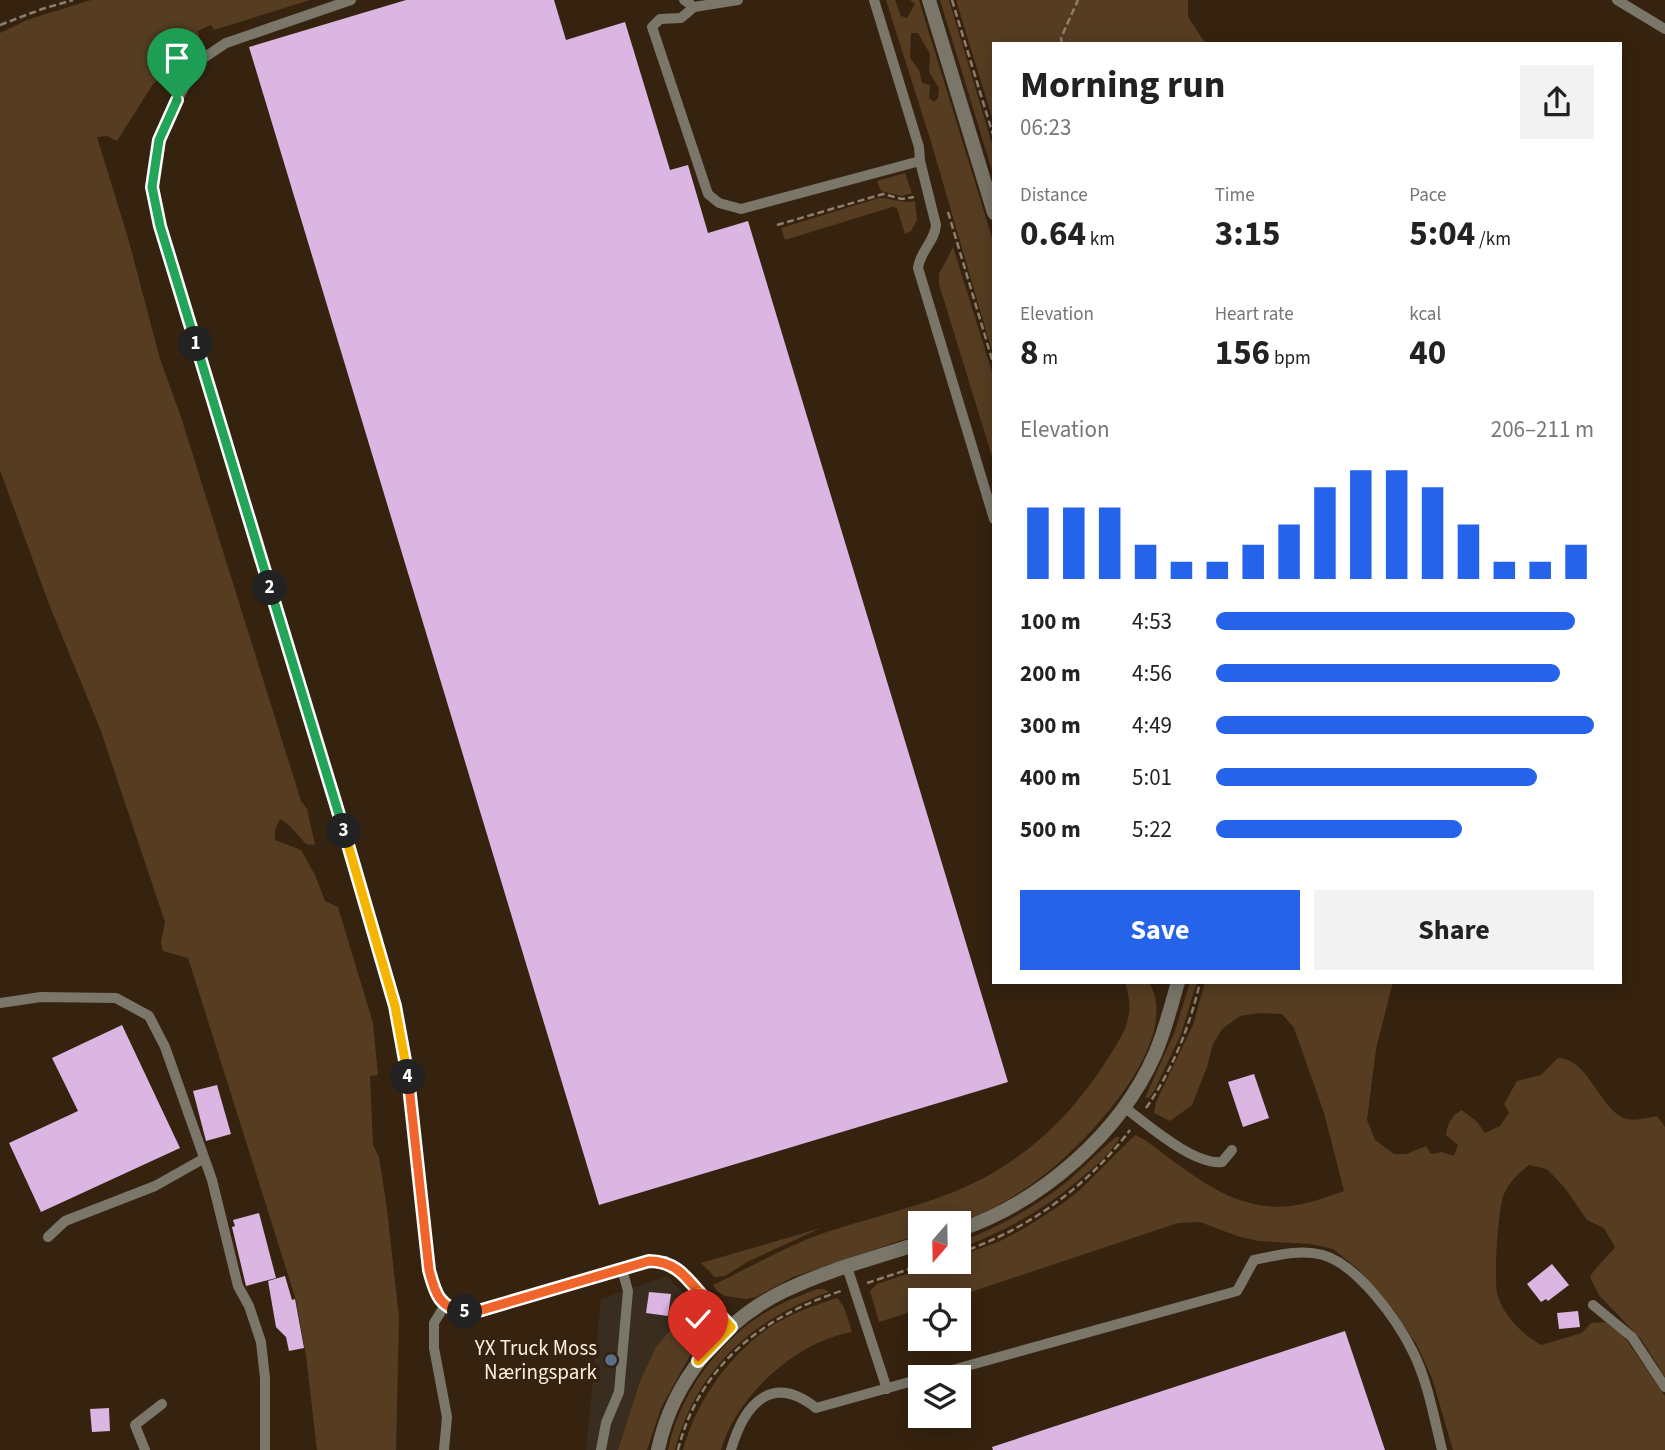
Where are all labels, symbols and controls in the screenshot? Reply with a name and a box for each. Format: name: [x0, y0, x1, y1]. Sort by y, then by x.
pin: [147, 28, 207, 100]
icon: arrive: [158, 39, 196, 77]
text: Morning run: [1020, 58, 1225, 112]
button: share: [1520, 65, 1594, 139]
text: 06:23: [1020, 111, 1071, 144]
text: Distance: [1020, 182, 1088, 209]
text: Time: [1215, 182, 1255, 209]
text: Pace: [1409, 182, 1447, 209]
text: 0.64: [1020, 209, 1086, 259]
text: 3:15: [1215, 209, 1281, 259]
text: 5:04: [1409, 209, 1475, 259]
text: km: [1086, 226, 1115, 253]
text: /km: [1475, 226, 1511, 253]
text: Elevation: [1020, 301, 1094, 328]
text: Heart rate: [1215, 301, 1294, 328]
text: kcal: [1409, 301, 1441, 328]
pin: 1: [178, 326, 214, 362]
text: 8: [1020, 328, 1038, 378]
text: 156: [1215, 328, 1270, 378]
text: 40: [1409, 328, 1446, 378]
text: 1: [190, 330, 201, 357]
text: m: [1038, 345, 1058, 372]
text: bpm: [1270, 345, 1311, 372]
text: Elevation: [1020, 413, 1110, 446]
text: 206–211 m: [1491, 413, 1594, 446]
pin: 2: [252, 570, 288, 606]
text: 2: [264, 574, 275, 601]
text: 100 m: [1020, 605, 1081, 638]
text: 4:53: [1132, 605, 1172, 638]
text: 200 m: [1020, 657, 1081, 690]
text: 4:56: [1132, 657, 1172, 690]
text: 300 m: [1020, 709, 1081, 742]
text: 4:49: [1132, 709, 1172, 742]
text: 400 m: [1020, 761, 1081, 794]
text: 5:01: [1132, 761, 1172, 794]
text: 500 m: [1020, 813, 1081, 846]
text: 5:22: [1132, 813, 1172, 846]
pin: 3: [326, 814, 362, 848]
text: 3: [338, 817, 349, 844]
button: Save: [1020, 890, 1300, 970]
button: Share: [1314, 890, 1594, 970]
pin: 4: [390, 1060, 426, 1094]
text: 4: [402, 1063, 413, 1090]
north arrow: [908, 1211, 971, 1274]
map controls: [908, 1211, 971, 1428]
button: locate: [908, 1288, 971, 1351]
pin: [668, 1289, 728, 1361]
pin: 5: [448, 1294, 482, 1330]
text: 5: [459, 1298, 470, 1325]
icon: check: [679, 1300, 717, 1338]
place label: YX Truck Moss Næringspark: [474, 1333, 598, 1387]
marker: YX Truck Moss Næringspark: [603, 1352, 619, 1368]
button: layers: [908, 1365, 971, 1428]

